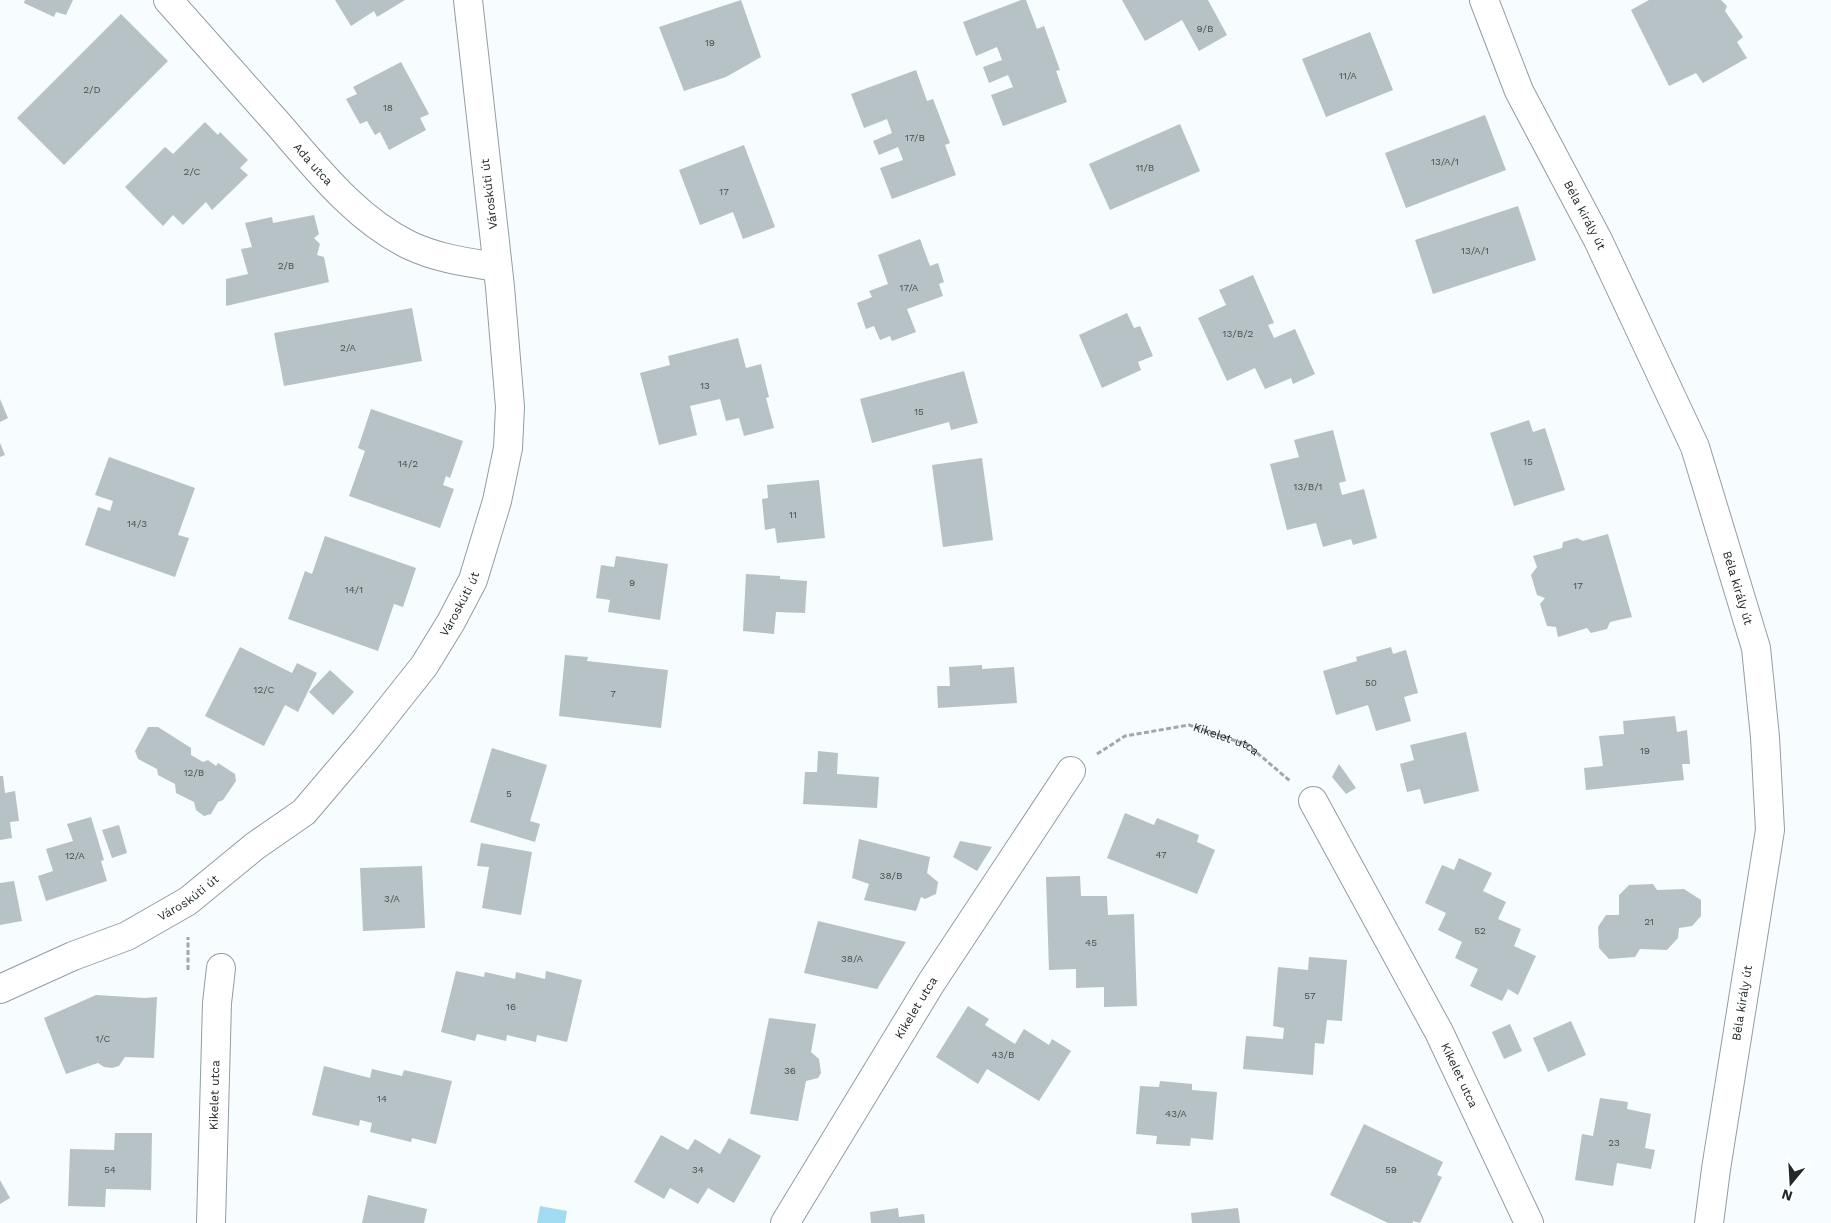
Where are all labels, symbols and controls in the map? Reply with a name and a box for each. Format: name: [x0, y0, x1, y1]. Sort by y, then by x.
house number: 9/B: [1197, 23, 1213, 34]
house number: 19: [705, 37, 715, 48]
house number: 11/A: [1339, 70, 1357, 81]
house number: 2/D: [83, 84, 101, 95]
house number: 18: [383, 102, 393, 113]
house number: 17/B: [905, 132, 925, 143]
street label: Ada utca: [290, 140, 336, 188]
house number: 13/A/1: [1431, 156, 1459, 167]
street label: Városkúti út: [478, 158, 500, 230]
house number: 11/B: [1136, 162, 1154, 173]
house number: 2/C: [184, 166, 201, 177]
street label: Béla király út: [1561, 178, 1609, 252]
house number: 17: [719, 186, 729, 197]
house number: 13/A/1: [1461, 245, 1489, 256]
house number: 2/B: [278, 260, 294, 271]
house number: 17/A: [900, 282, 919, 293]
house number: 13/B/2: [1223, 328, 1254, 339]
house number: 2/A: [340, 342, 356, 353]
house number: 13: [700, 380, 710, 391]
house number: 15: [914, 406, 924, 417]
house number: 15: [1523, 456, 1533, 467]
house number: 14/2: [398, 458, 418, 469]
house number: 13/B/1: [1294, 481, 1322, 492]
house number: 11: [789, 509, 797, 520]
house number: 14/3: [127, 518, 147, 529]
street label: Béla király út: [1720, 549, 1756, 627]
street label: Városkúti út: [437, 570, 482, 639]
house number: 9: [629, 577, 635, 588]
house number: 17: [1573, 580, 1583, 591]
house number: 14/1: [345, 584, 363, 595]
house number: 50: [1365, 677, 1377, 688]
house number: 12/C: [254, 684, 275, 695]
house number: 7: [610, 688, 616, 699]
street label: Kikelet utca: [1191, 720, 1262, 759]
house number: 19: [1640, 745, 1650, 756]
house number: 12/B: [184, 767, 204, 778]
house number: 5: [506, 788, 512, 799]
house number: 47: [1155, 849, 1167, 860]
house number: 12/A: [65, 850, 85, 861]
house number: 38/B: [880, 870, 902, 881]
street label: Városkúti út: [155, 872, 221, 924]
house number: 3/A: [384, 893, 400, 904]
house number: 21: [1644, 916, 1654, 927]
house number: 52: [1474, 925, 1486, 936]
house number: 45: [1085, 937, 1097, 948]
house number: 38/A: [841, 953, 863, 964]
street label: Béla király út: [1729, 964, 1755, 1042]
street label: Kikelet utca: [892, 974, 940, 1041]
house number: 57: [1304, 990, 1316, 1001]
house number: 16: [506, 1001, 516, 1012]
house number: 1/C: [96, 1033, 111, 1044]
street label: Kikelet utca: [1438, 1041, 1481, 1110]
house number: 43/B: [992, 1049, 1014, 1060]
street label: Kikelet utca: [207, 1060, 222, 1130]
house number: 36: [784, 1065, 796, 1076]
house number: 14: [377, 1093, 387, 1104]
house number: 43/A: [1165, 1108, 1187, 1119]
house number: 23: [1608, 1137, 1620, 1148]
north arrow: [1766, 1158, 1816, 1208]
house number: 54: [104, 1164, 116, 1175]
house number: 34: [692, 1164, 704, 1175]
house number: 59: [1385, 1164, 1397, 1175]
text: N: [1780, 1186, 1794, 1205]

